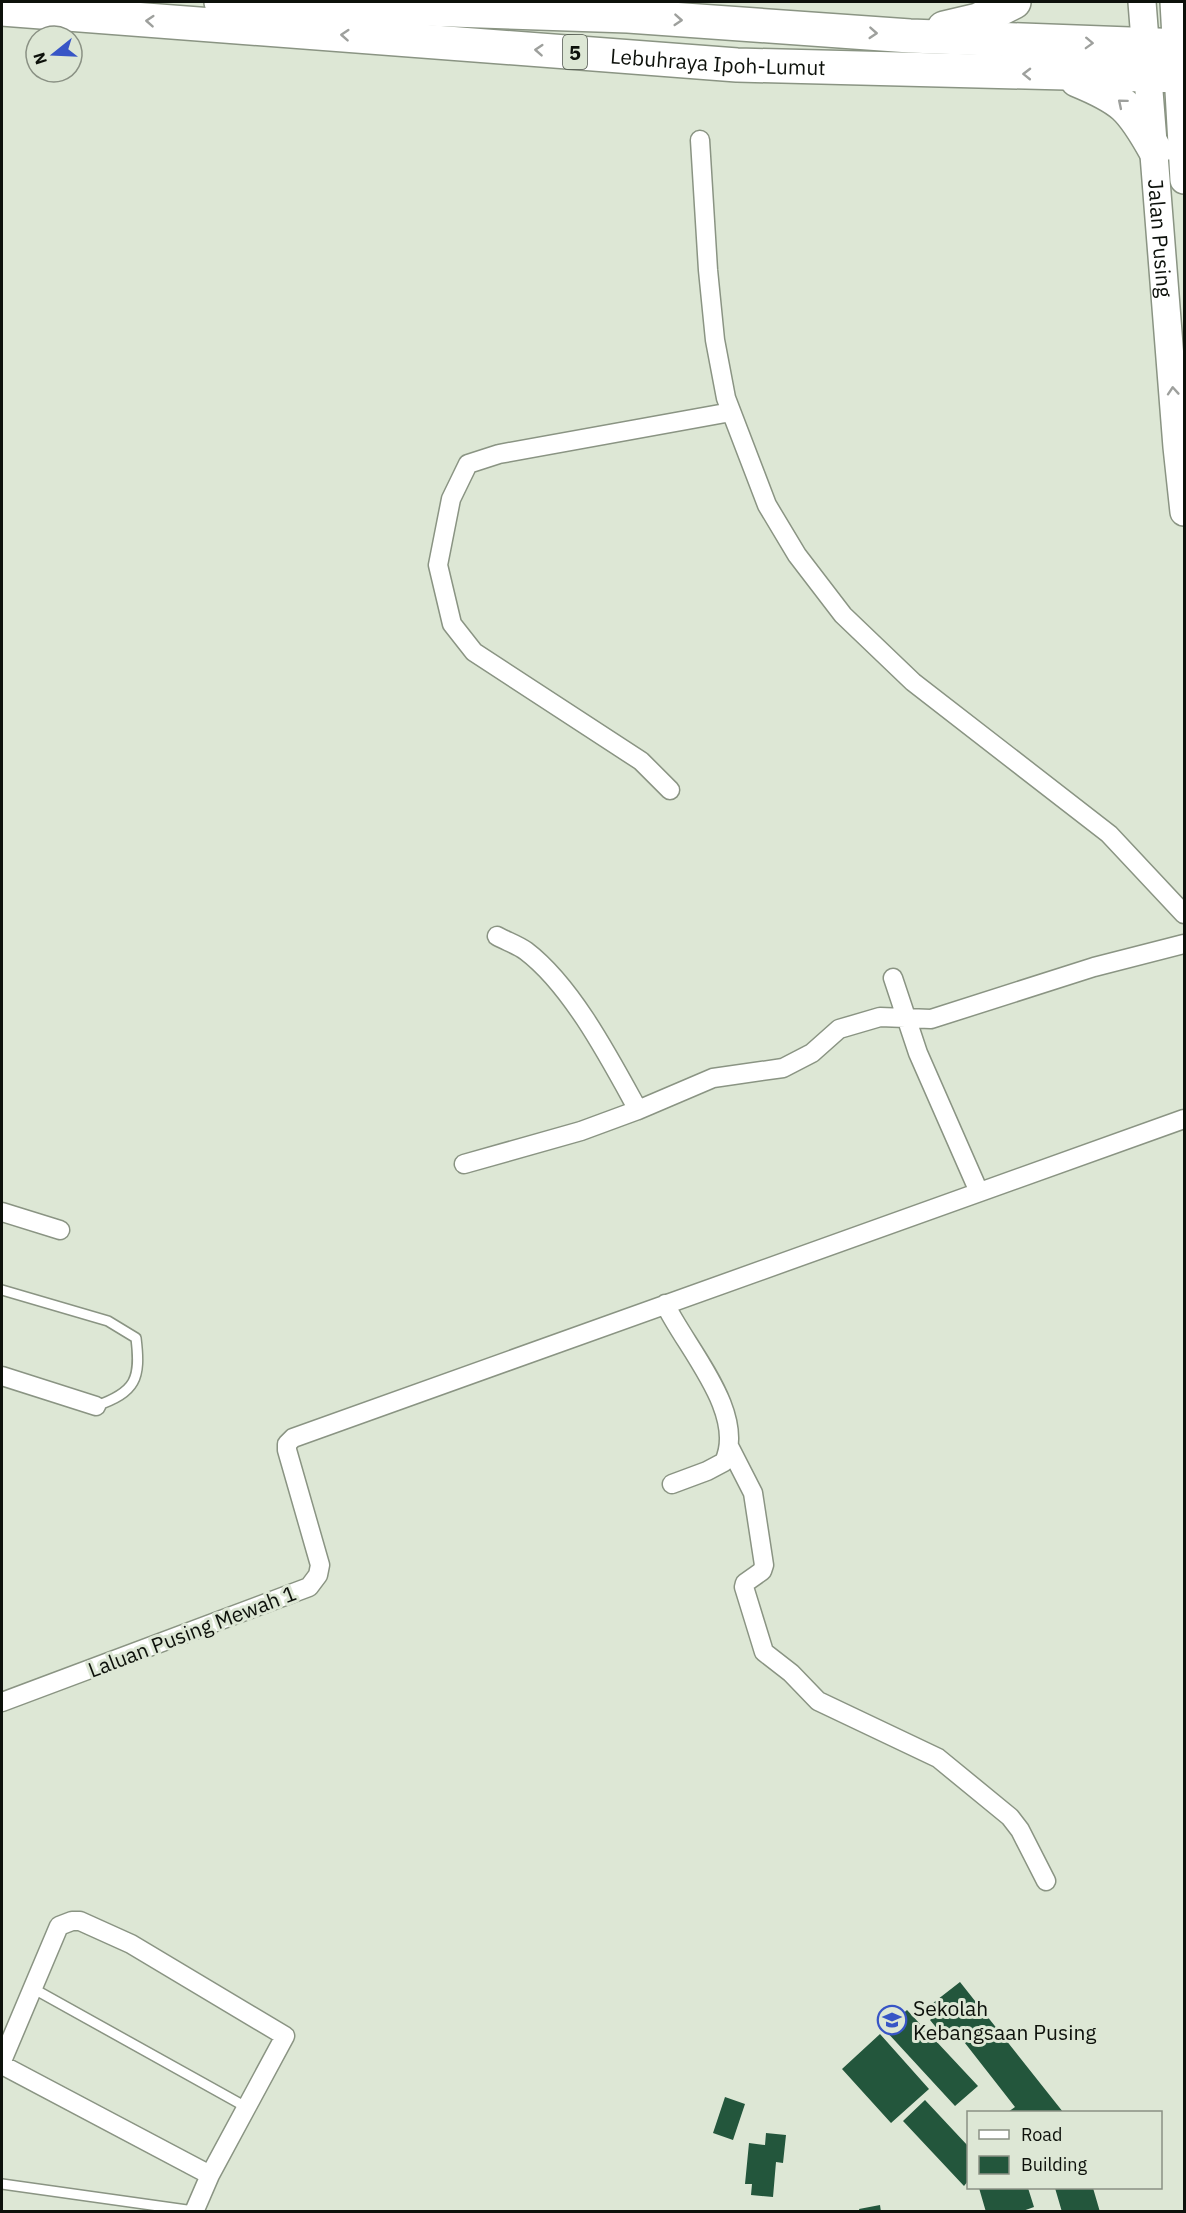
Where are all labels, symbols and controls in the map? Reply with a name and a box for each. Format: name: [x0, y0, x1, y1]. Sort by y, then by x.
one-way arrow: [674, 13, 683, 26]
one-way arrow: [146, 14, 155, 27]
north arrow: [24, 24, 84, 84]
one-way arrow: [868, 27, 877, 40]
one-way arrow: [340, 29, 349, 42]
road number: 5: [563, 35, 587, 69]
one-way arrow: [1084, 37, 1093, 50]
street label: Lebuhraya Ipoh-Lumut: [609, 41, 826, 81]
one-way arrow: [535, 43, 544, 56]
text: N: [28, 50, 51, 67]
one-way arrow: [1023, 68, 1032, 80]
one-way arrow: [1118, 99, 1129, 110]
street label: Jalan Pusing: [1142, 178, 1179, 299]
one-way arrow: [1167, 387, 1180, 396]
street label: Laluan Pusing Mewah 1: [84, 1578, 300, 1684]
place label: Sekolah Kebangsaan Pusing: [913, 1994, 1096, 2046]
school or university icon: Sekolah Kebangsaan Pusing: [876, 2004, 908, 2036]
legend: [967, 2111, 1162, 2189]
text: Road: [1021, 2123, 1062, 2146]
text: Building: [1021, 2153, 1088, 2176]

